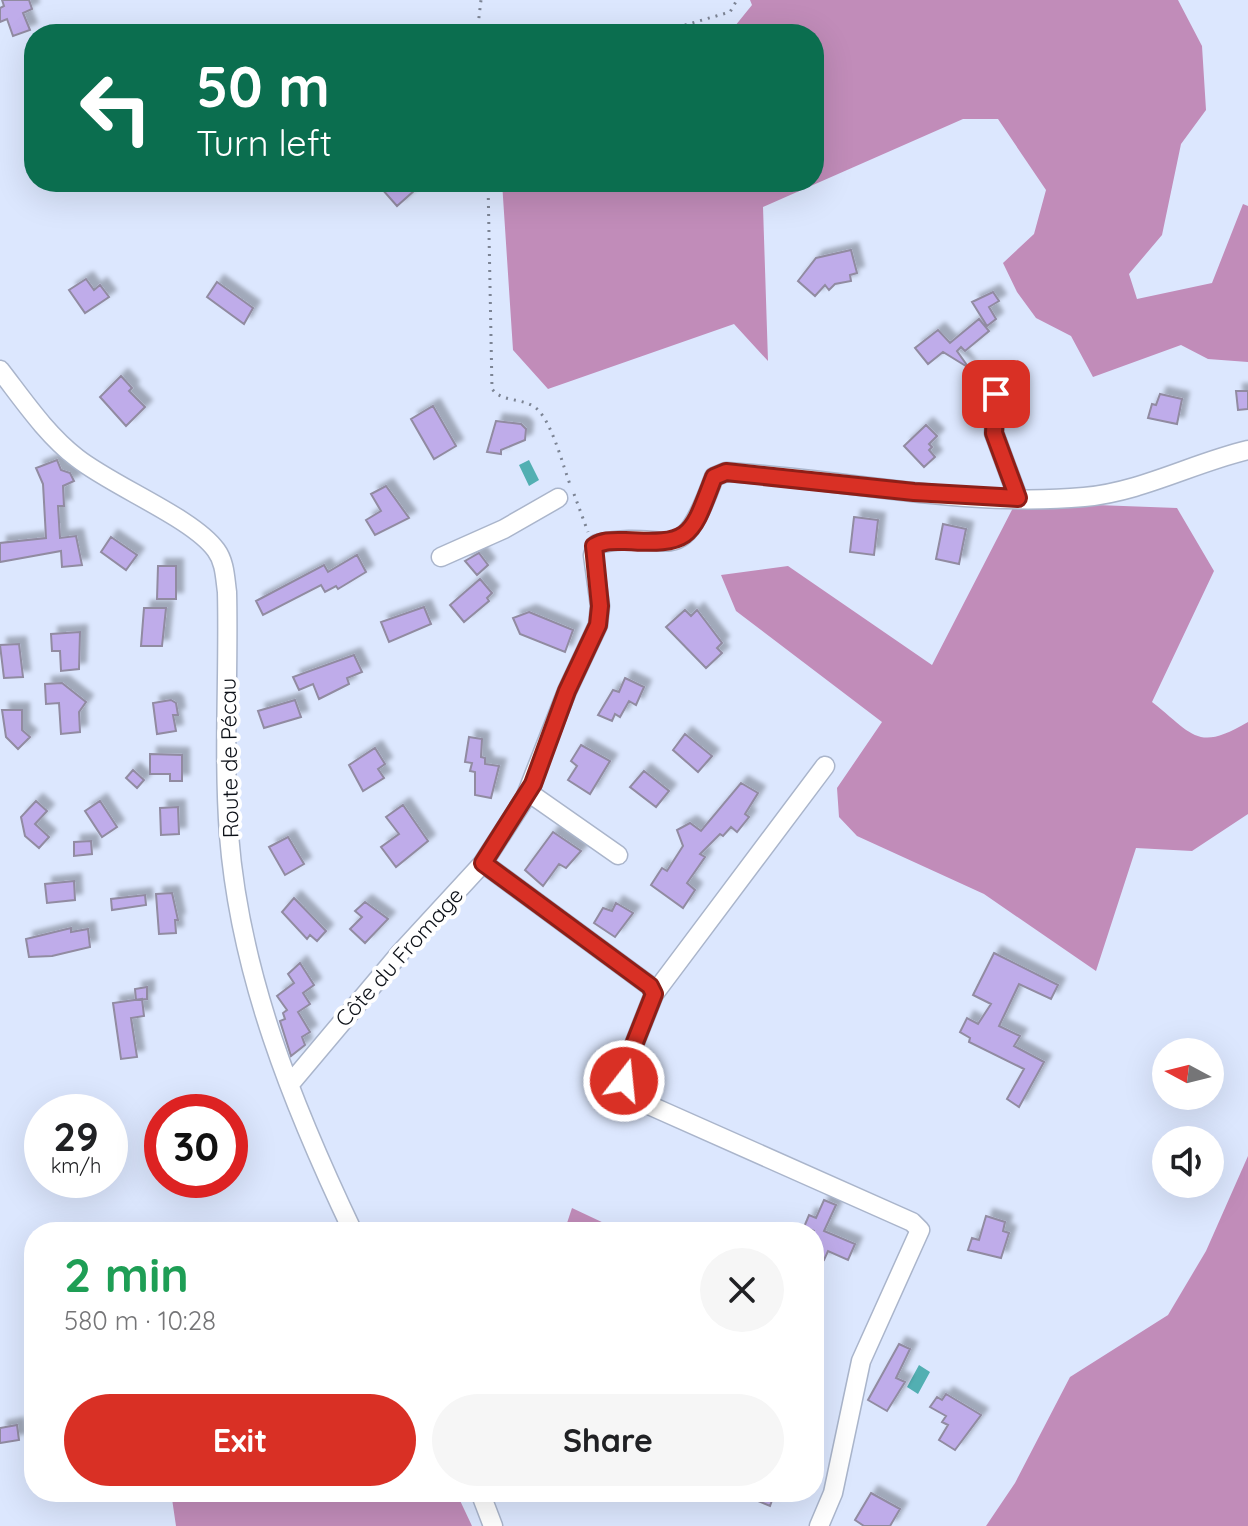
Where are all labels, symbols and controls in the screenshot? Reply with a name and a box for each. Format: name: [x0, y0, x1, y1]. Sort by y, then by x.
text: 50 m: [196, 51, 330, 121]
icon: left: [64, 56, 168, 160]
text: Turn left: [196, 120, 332, 165]
pin: [962, 360, 1030, 428]
icon: arrive: [974, 372, 1018, 416]
street label: Route de Pécau: [214, 678, 244, 838]
street label: Côte du Fromage: [329, 881, 469, 1033]
north arrow: [1152, 1038, 1224, 1110]
map controls: [1152, 1038, 1224, 1198]
position arrow: [582, 1039, 666, 1123]
speed limit sign: 30: [144, 1094, 248, 1198]
text: 29: [53, 1111, 99, 1161]
button: sound: [1152, 1126, 1224, 1198]
text: km/h: [51, 1153, 101, 1178]
text: 2 min: [64, 1244, 189, 1304]
button: close: [700, 1248, 784, 1332]
text: 580 m · 10:28: [64, 1304, 216, 1337]
button: Exit: [64, 1394, 416, 1486]
button: Share: [432, 1394, 784, 1486]

